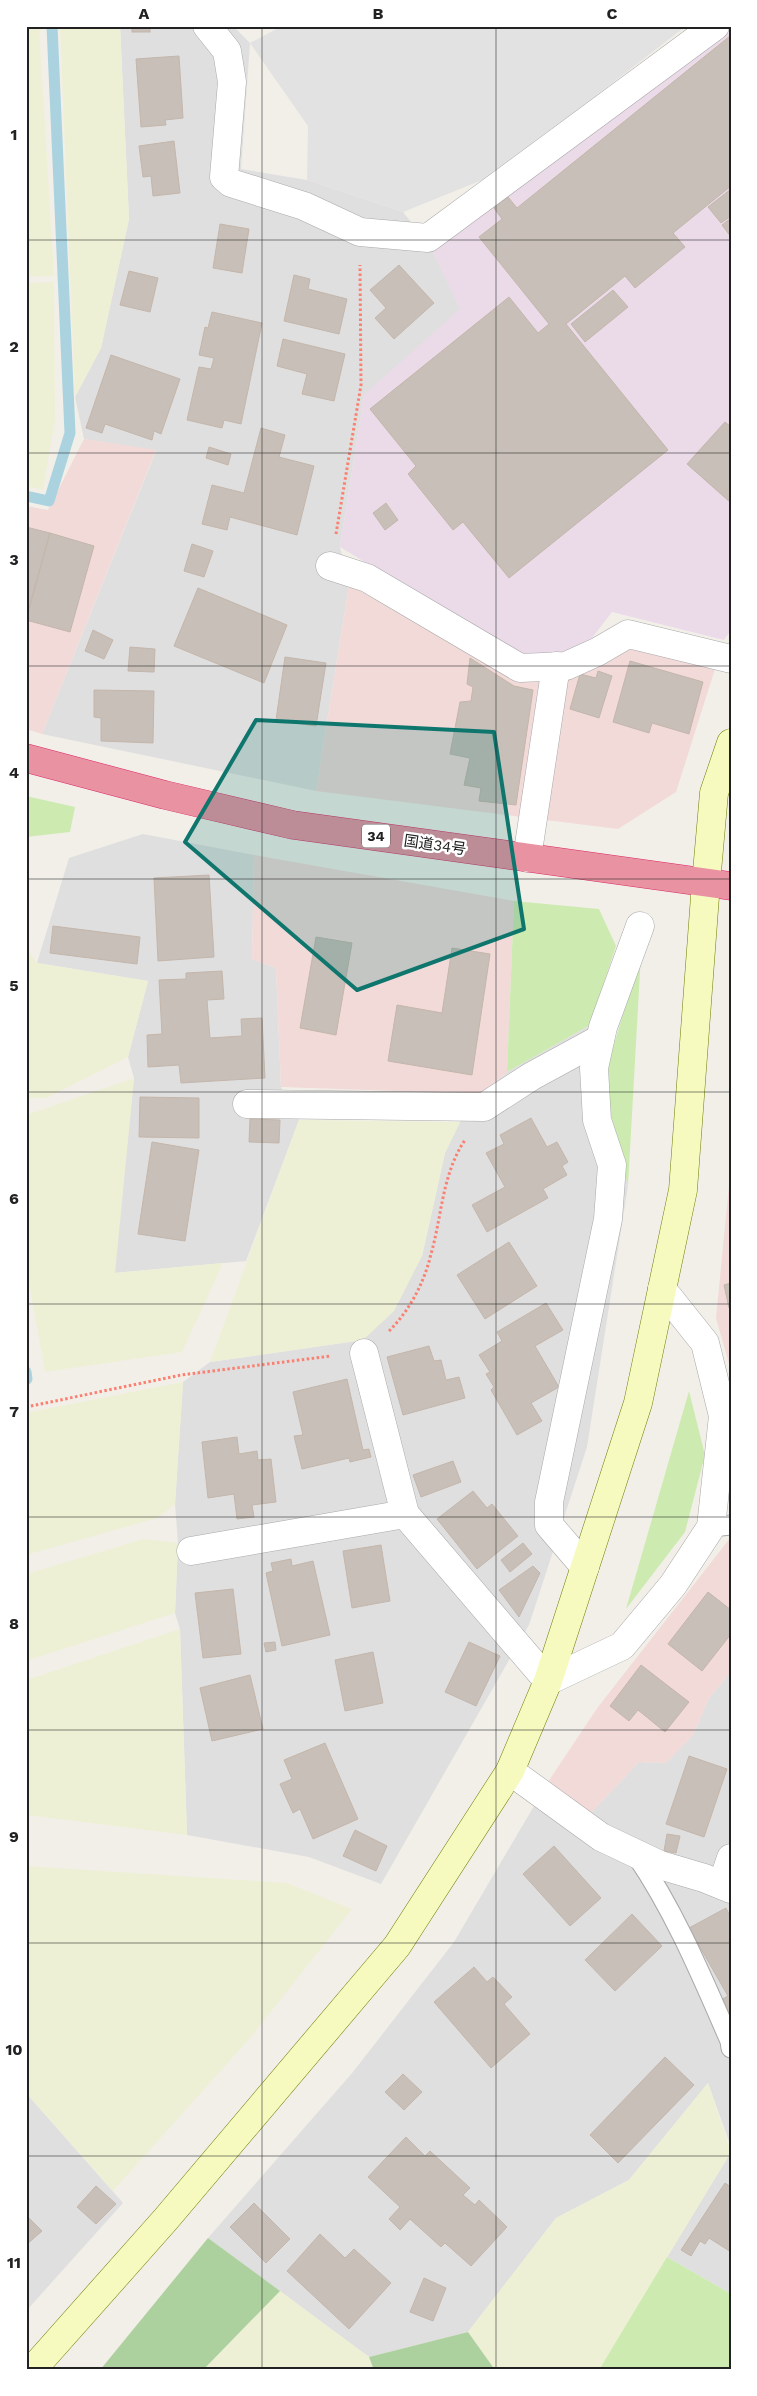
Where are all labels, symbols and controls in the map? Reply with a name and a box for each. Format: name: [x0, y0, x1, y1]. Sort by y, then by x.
text: A: [139, 4, 150, 23]
text: B: [373, 4, 384, 23]
text: C: [607, 4, 618, 23]
text: 1: [11, 125, 17, 144]
text: 2: [9, 337, 19, 356]
text: 3: [9, 550, 19, 569]
text: 4: [9, 763, 19, 782]
road number: 34: [362, 824, 390, 848]
street label: 国道34号: [403, 832, 467, 858]
text: 5: [9, 976, 19, 995]
text: 6: [9, 1189, 19, 1208]
text: 7: [9, 1402, 19, 1421]
text: 8: [9, 1614, 19, 1633]
text: 9: [9, 1827, 19, 1846]
text: 10: [5, 2040, 23, 2059]
text: 11: [7, 2253, 21, 2272]

